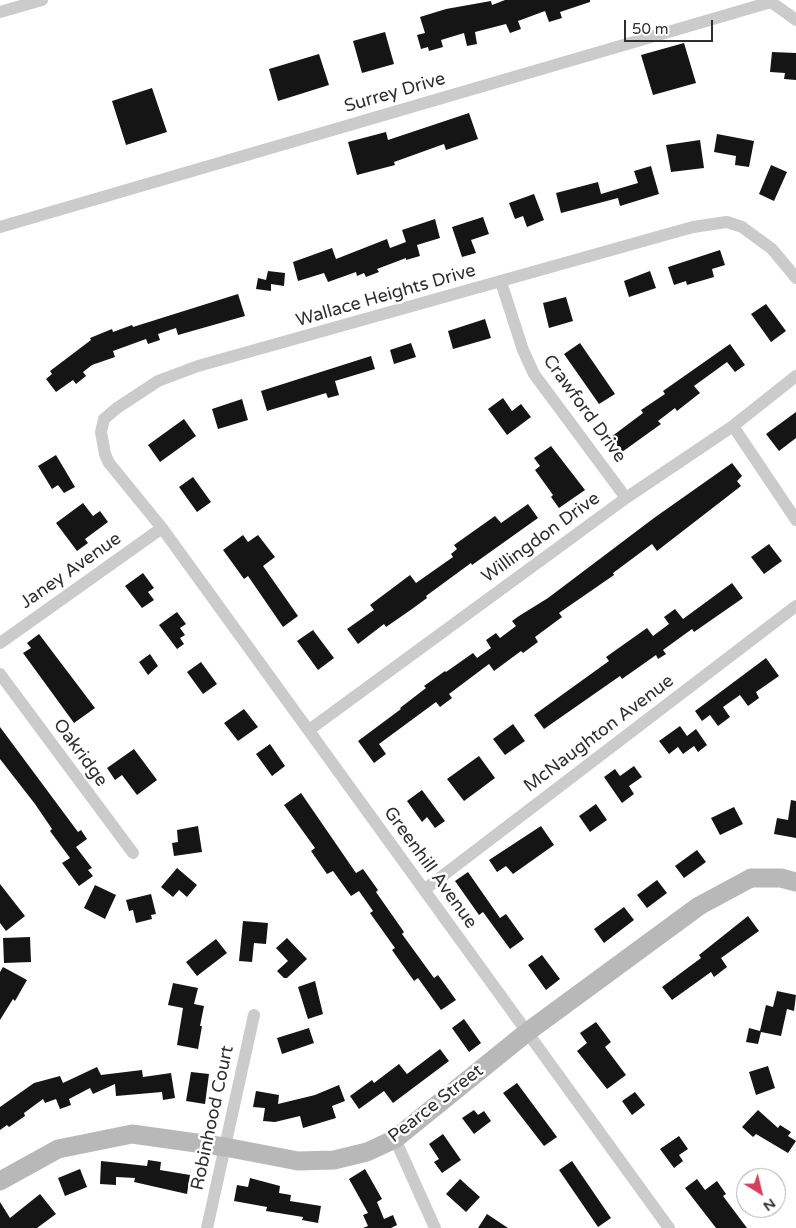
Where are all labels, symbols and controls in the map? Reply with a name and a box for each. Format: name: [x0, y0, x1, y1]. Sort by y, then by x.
scale bar: [626, 10, 715, 42]
text: 50 m: [632, 20, 669, 38]
street label: Surrey Drive: [342, 68, 448, 118]
street label: Wallace Heights Drive: [294, 260, 478, 332]
street label: Crawford Drive: [538, 351, 630, 467]
street label: Willingdon Drive: [478, 488, 604, 588]
street label: Janey Avenue: [16, 528, 126, 614]
street label: McNaughton Avenue: [520, 671, 678, 797]
street label: Oakridge: [48, 715, 112, 791]
street label: Greenhill Avenue: [379, 803, 481, 933]
street label: Robinhood Court: [187, 1044, 239, 1192]
street label: Pearce Street: [384, 1060, 488, 1148]
north arrow: [736, 1168, 786, 1218]
text: N: [760, 1195, 779, 1215]

